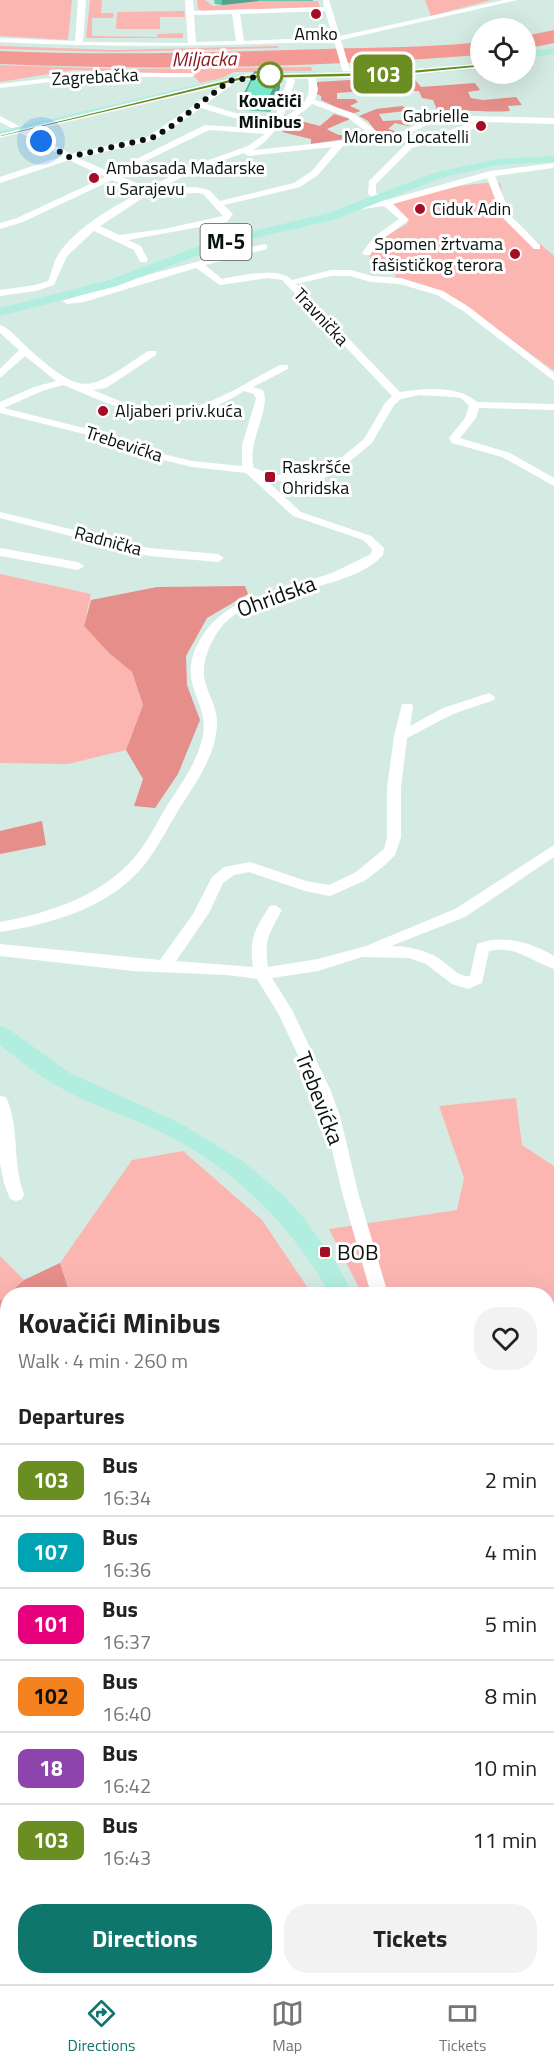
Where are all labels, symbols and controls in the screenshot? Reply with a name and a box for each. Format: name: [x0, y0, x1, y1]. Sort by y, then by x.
marker: Amko: [309, 7, 323, 21]
map controls: [470, 18, 536, 84]
button: locate: [470, 18, 536, 84]
place label: Amko: [294, 20, 338, 47]
water label: Miljacka: [171, 42, 238, 75]
line badge: 103: [348, 54, 418, 94]
text: 103: [365, 58, 401, 90]
street label: Zagrebačka: [51, 61, 139, 92]
marker: Kovačići Minibus: [257, 62, 283, 88]
place label: Kovačići Minibus: [238, 87, 302, 135]
place label: Gabrielle Moreno Locatelli: [344, 102, 469, 150]
marker: Gabrielle Moreno Locatelli: [474, 119, 488, 133]
your location: [26, 126, 56, 156]
place label: Ambasada Mađarske u Sarajevu: [106, 154, 265, 202]
marker: Ambasada Mađarske u Sarajevu: [87, 171, 101, 185]
place label: Ciduk Adin: [432, 195, 511, 222]
marker: Ciduk Adin: [413, 202, 427, 216]
road number: M-5: [200, 224, 252, 260]
place label: Spomen žrtvama fašističkog terora: [372, 230, 503, 278]
marker: Spomen žrtvama fašističkog terora: [508, 247, 522, 261]
street label: Travnička: [287, 282, 355, 352]
place label: Aljaberi priv.kuća: [115, 397, 242, 424]
marker: Aljaberi priv.kuća: [96, 404, 110, 418]
street label: Trebevićka: [82, 418, 166, 469]
place label: Raskršće Ohridska: [282, 453, 351, 501]
marker: Raskršće Ohridska: [263, 470, 277, 484]
street label: Radnička: [71, 519, 145, 562]
street label: Ohridska: [232, 566, 320, 626]
street label: Trebevićka: [287, 1047, 353, 1149]
place label: BOB: [337, 1235, 379, 1269]
marker: BOB: [318, 1245, 332, 1259]
text: Kovačići Minibus: [18, 1301, 220, 1344]
button: heart: [474, 1307, 537, 1370]
text: Walk · 4 min · 260 m: [18, 1345, 188, 1376]
text: Departures: [18, 1399, 125, 1433]
text: Bus: [102, 1448, 138, 1482]
text: 2 min: [485, 1463, 537, 1497]
text: 103: [33, 1464, 69, 1496]
text: 16:34: [102, 1482, 151, 1513]
text: Bus: [102, 1520, 138, 1554]
text: 4 min: [485, 1535, 537, 1569]
text: 107: [33, 1536, 69, 1568]
text: 16:36: [102, 1554, 151, 1585]
text: Bus: [102, 1592, 138, 1626]
text: 5 min: [485, 1607, 537, 1641]
text: 101: [33, 1608, 69, 1640]
text: 16:37: [102, 1626, 151, 1657]
text: Bus: [102, 1664, 138, 1698]
text: 8 min: [485, 1679, 537, 1713]
text: 102: [33, 1680, 69, 1712]
text: 16:40: [102, 1698, 151, 1729]
text: Bus: [102, 1736, 138, 1770]
text: 10 min: [472, 1751, 537, 1785]
text: 18: [39, 1752, 63, 1784]
text: 16:42: [102, 1770, 151, 1801]
text: Bus: [102, 1808, 138, 1842]
text: 11 min: [472, 1823, 537, 1857]
text: 103: [33, 1824, 69, 1856]
text: 16:43: [102, 1842, 151, 1873]
button: Directions: [18, 1904, 272, 1973]
button: Tickets: [284, 1904, 537, 1973]
tab: Directions: [68, 1997, 135, 2057]
tab: Map: [271, 1997, 304, 2057]
tab: Tickets: [439, 1997, 486, 2057]

